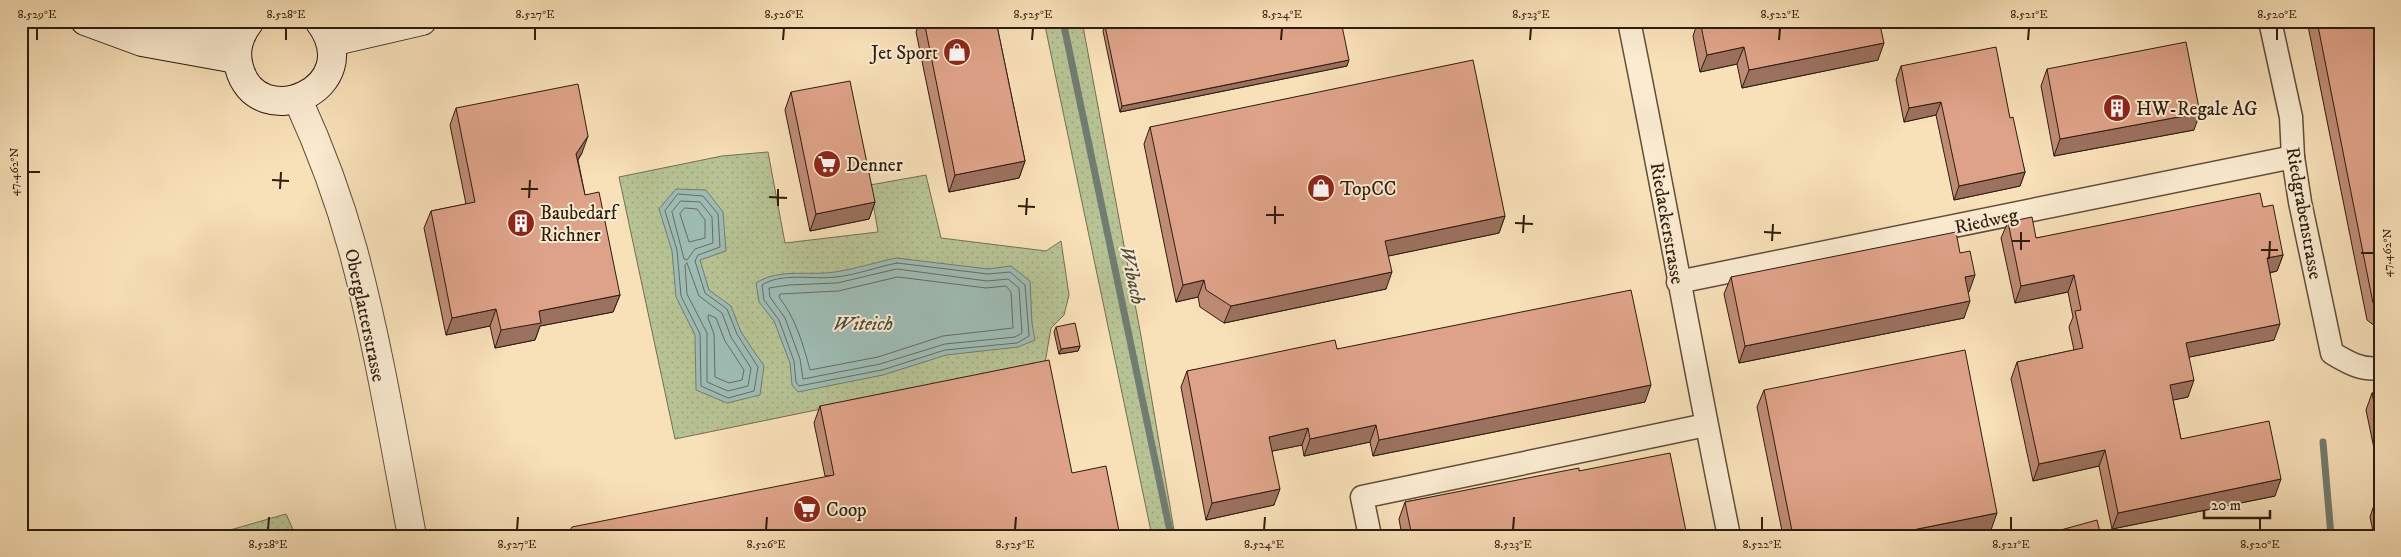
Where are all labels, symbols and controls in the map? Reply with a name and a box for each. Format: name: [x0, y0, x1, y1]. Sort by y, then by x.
text: 8.529°E: [18, 7, 57, 22]
text: 8.528°E: [267, 7, 306, 22]
text: 8.527°E: [516, 7, 555, 22]
text: 8.526°E: [764, 7, 804, 22]
text: 8.525°E: [1014, 7, 1053, 22]
text: 8.524°E: [1262, 7, 1302, 22]
text: 8.523°E: [1512, 7, 1550, 22]
text: 8.522°E: [1761, 7, 1800, 22]
text: 8.521°E: [2010, 7, 2048, 22]
text: 8.520°E: [2257, 7, 2297, 22]
shop icon: Jet Sport: [942, 37, 972, 67]
place label: Jet Sport: [869, 42, 938, 65]
building icon: HW-Regale AG: [2102, 93, 2132, 123]
place label: HW-Regale AG: [2136, 98, 2258, 121]
street label: Riedgrabenstrasse: [2281, 145, 2327, 281]
text: 47.462°N: [7, 148, 22, 196]
supermarket icon: Denner: [812, 149, 842, 179]
place label: Denner: [846, 154, 903, 177]
street label: Riedackerstrasse: [1644, 160, 1689, 286]
shop icon: TopCC: [1306, 173, 1336, 203]
place label: TopCC: [1340, 178, 1396, 201]
place label: Baubedarf Richner: [540, 202, 620, 247]
street label: Riedweg: [1953, 203, 2021, 239]
building icon: Baubedarf Richner: [506, 208, 536, 238]
text: 47.462°N: [2380, 229, 2395, 277]
water label: Wibach: [1113, 244, 1150, 307]
street label: Oberglatterstrasse: [339, 247, 390, 384]
water label: Witeich: [833, 312, 893, 337]
scale bar: [2204, 487, 2270, 519]
supermarket icon: Coop: [792, 494, 822, 524]
text: 20 m: [2211, 496, 2241, 515]
place label: Coop: [826, 499, 867, 522]
text: 8.528°E: [249, 537, 288, 552]
text: 8.527°E: [498, 537, 537, 552]
text: 8.526°E: [746, 537, 786, 552]
text: 8.525°E: [996, 537, 1035, 552]
text: 8.524°E: [1244, 537, 1284, 552]
text: 8.523°E: [1494, 537, 1532, 552]
text: 8.522°E: [1743, 537, 1782, 552]
text: 8.521°E: [1992, 537, 2030, 552]
text: 8.520°E: [2240, 537, 2280, 552]

